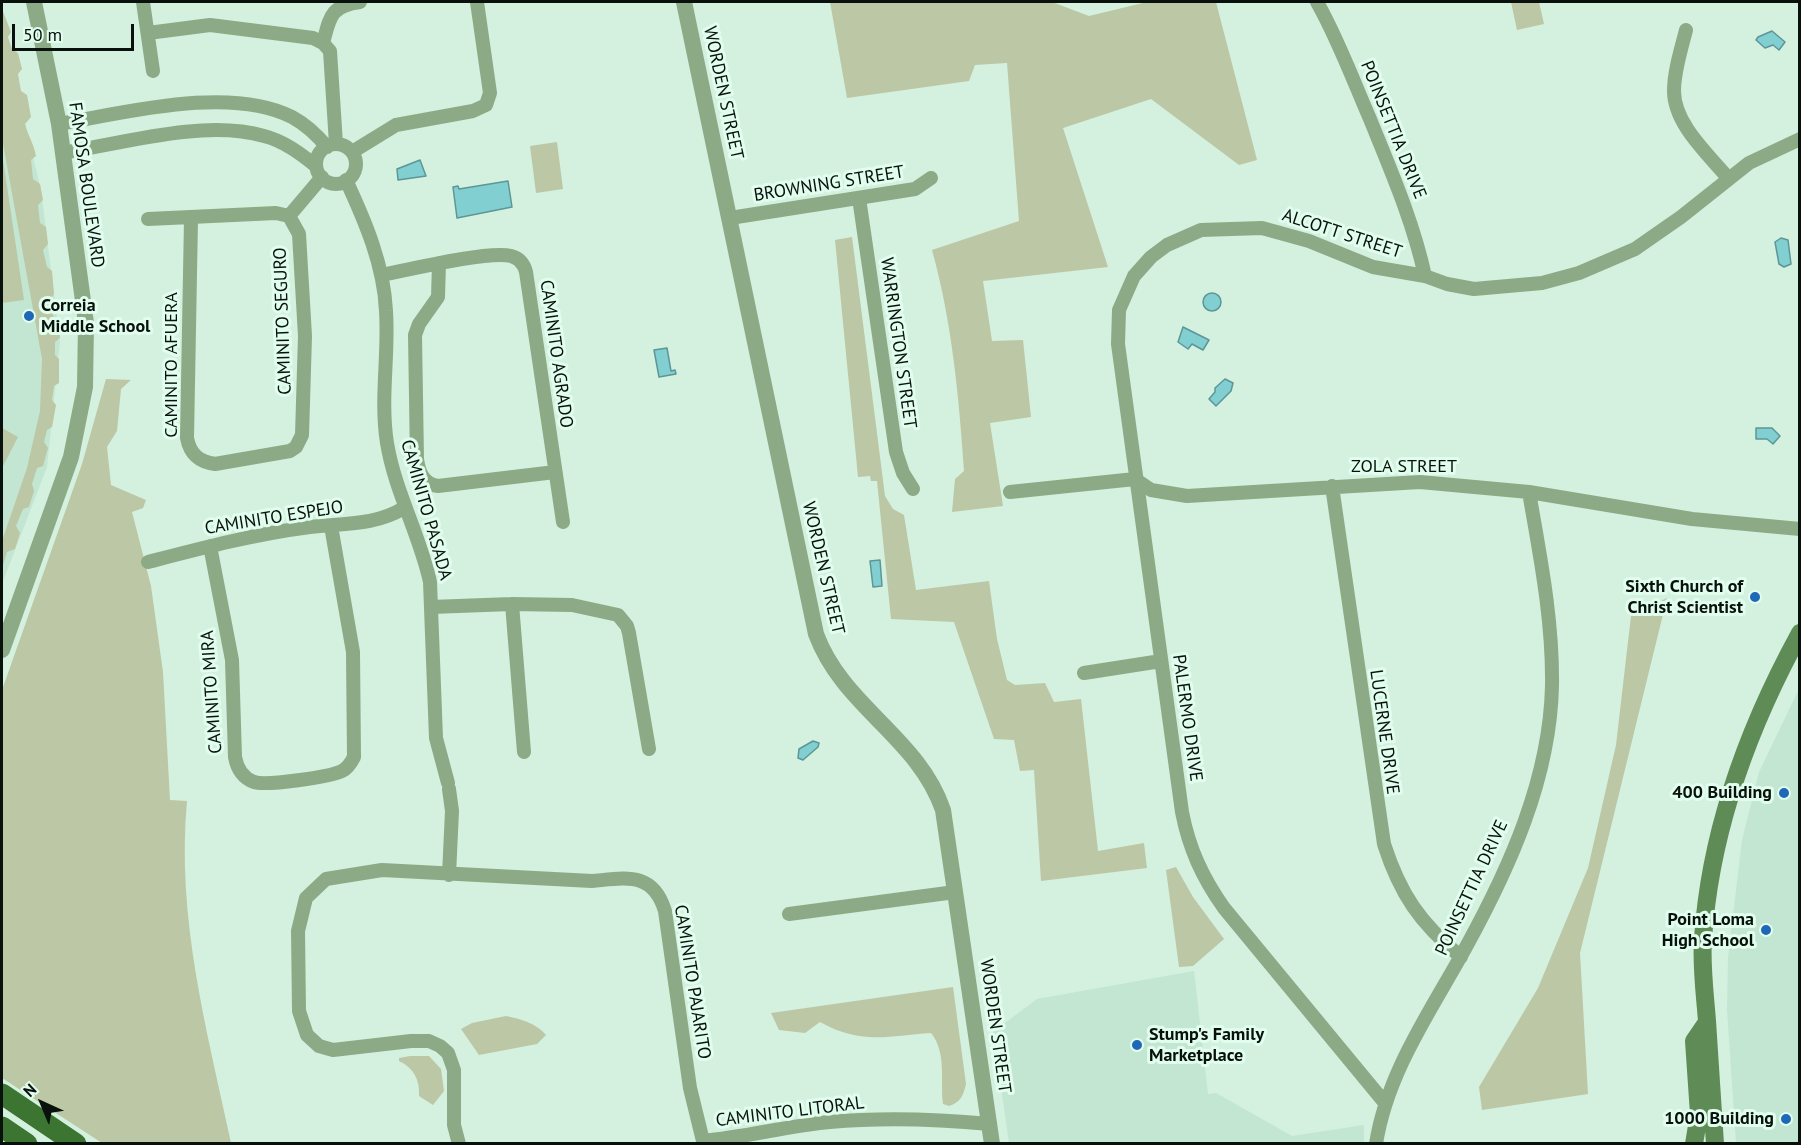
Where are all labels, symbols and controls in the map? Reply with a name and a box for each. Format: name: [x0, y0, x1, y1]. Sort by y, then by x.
scale bar: [15, 12, 136, 50]
text: 50 m: [23, 23, 62, 46]
street label: WORDEN STREET: [698, 25, 748, 161]
street label: POINSETTIA DRIVE: [1355, 58, 1431, 202]
street label: FAMOSA BOULEVARD: [64, 101, 108, 269]
street label: BROWNING STREET: [752, 161, 906, 207]
street label: ALCOTT STREET: [1279, 204, 1405, 264]
street label: CAMINITO SEGURO: [270, 247, 296, 395]
street label: WARRINGTON STREET: [875, 256, 921, 430]
street label: CAMINITO AGRADO: [535, 279, 577, 429]
street label: CAMINITO AFUERA: [161, 292, 183, 438]
place label: Correia Middle School: [41, 295, 150, 338]
marker: Correia Middle School: [22, 309, 36, 323]
street label: CAMINITO PASADA: [396, 437, 456, 583]
street label: ZOLA STREET: [1351, 456, 1457, 478]
street label: CAMINITO ESPEJO: [203, 496, 345, 540]
street label: WORDEN STREET: [797, 500, 849, 636]
place label: Sixth Church of Christ Scientist: [1625, 576, 1743, 618]
marker: Sixth Church of Christ Scientist: [1748, 590, 1762, 604]
street label: CAMINITO MIRA: [197, 630, 227, 754]
street label: PALERMO DRIVE: [1167, 653, 1207, 783]
street label: LUCERNE DRIVE: [1365, 668, 1403, 796]
place label: 400 Building: [1672, 782, 1772, 804]
marker: 400 Building: [1777, 786, 1791, 800]
street label: POINSETTIA DRIVE: [1431, 817, 1513, 959]
street label: CAMINITO PAJARITO: [669, 903, 715, 1061]
place label: Point Loma High School: [1662, 909, 1754, 952]
marker: Point Loma High School: [1759, 923, 1773, 937]
street label: WORDEN STREET: [975, 957, 1015, 1095]
place label: Stump's Family Marketplace: [1149, 1024, 1264, 1066]
marker: Stump's Family Marketplace: [1130, 1038, 1144, 1052]
north arrow: [12, 1073, 72, 1133]
text: N: [19, 1079, 40, 1101]
street label: CAMINITO LITORAL: [715, 1092, 865, 1132]
place label: 1000 Building: [1664, 1108, 1774, 1130]
marker: 1000 Building: [1779, 1112, 1793, 1126]

